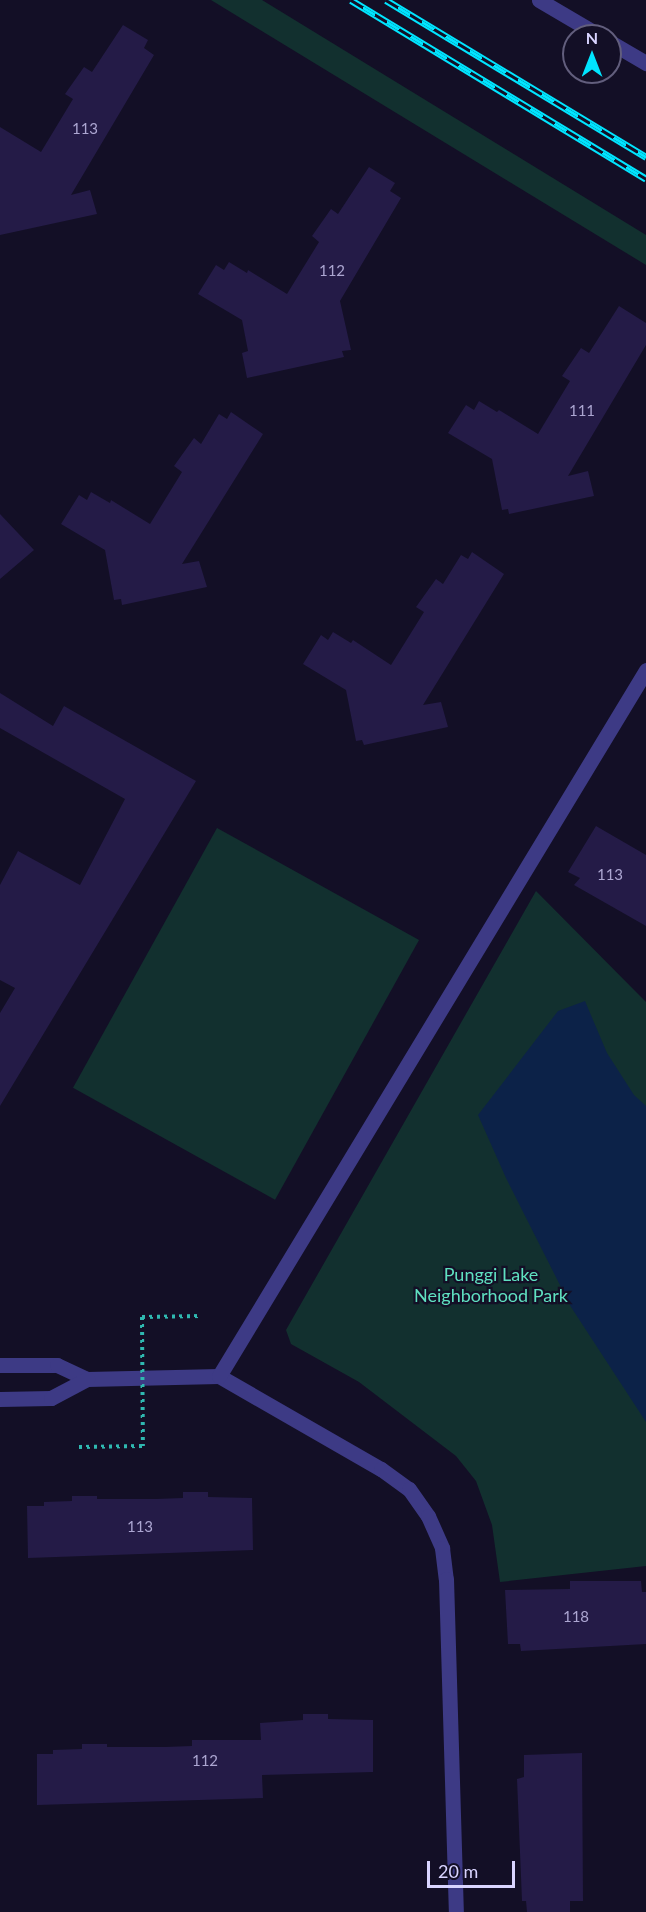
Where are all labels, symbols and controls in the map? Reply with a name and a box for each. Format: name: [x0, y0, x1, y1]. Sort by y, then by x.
north arrow: [562, 24, 622, 84]
text: N: [586, 28, 598, 47]
house number: 113: [72, 120, 98, 138]
house number: 112: [319, 262, 345, 280]
house number: 111: [569, 402, 595, 420]
house number: 113: [597, 866, 623, 884]
park label: Punggi Lake Neighborhood Park: [414, 1264, 568, 1306]
house number: 113: [127, 1518, 153, 1536]
house number: 118: [563, 1608, 589, 1626]
house number: 112: [192, 1752, 218, 1770]
scale bar: [430, 1849, 518, 1887]
text: 20 m: [438, 1860, 478, 1882]

